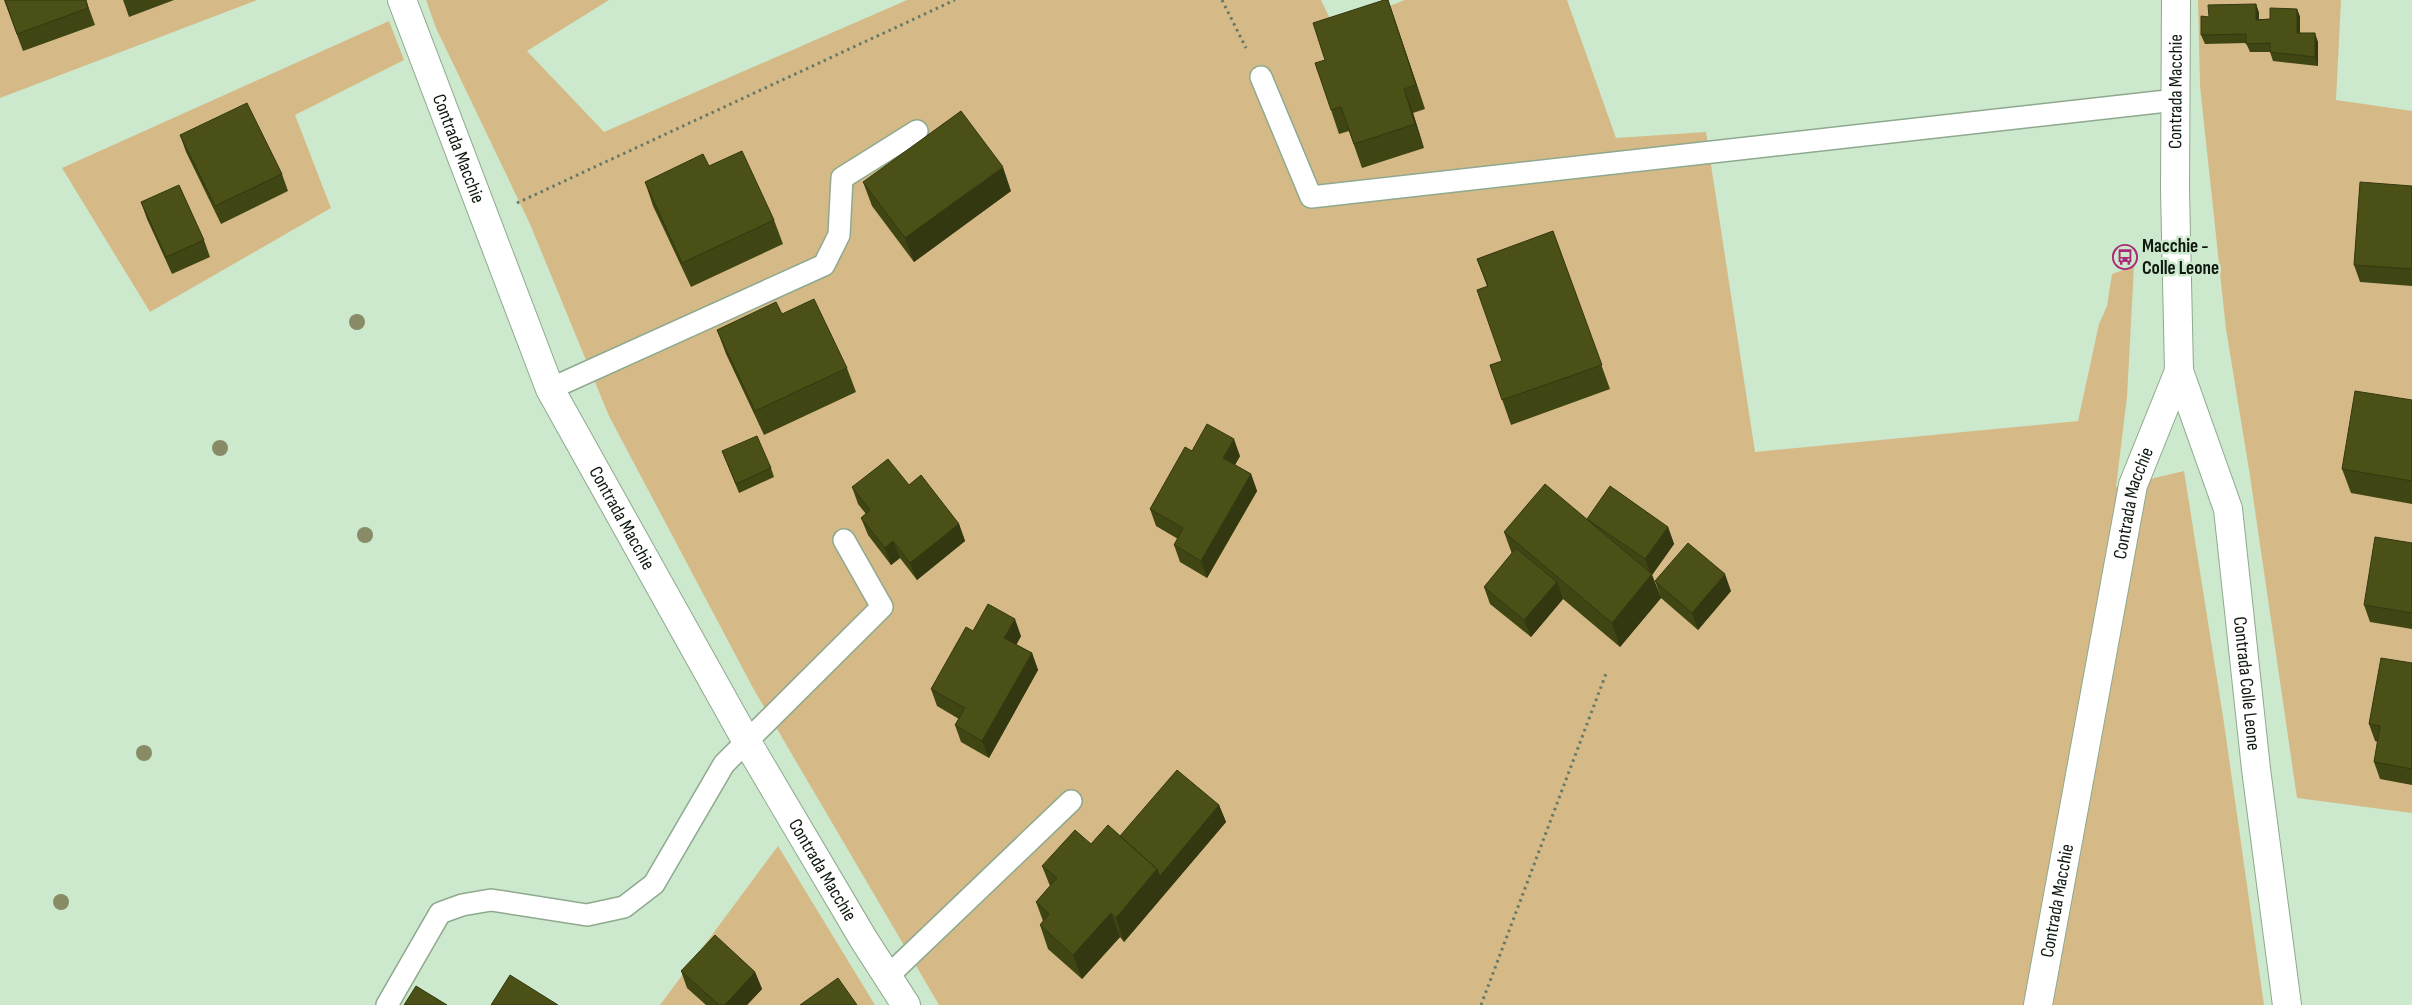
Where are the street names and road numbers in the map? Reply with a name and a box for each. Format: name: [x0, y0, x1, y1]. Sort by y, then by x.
street label: Contrada Macchie: [2164, 34, 2187, 149]
street label: Contrada Macchie: [427, 91, 490, 206]
street label: Contrada Macchie: [2108, 444, 2159, 561]
street label: Contrada Macchie: [584, 462, 660, 574]
street label: Contrada Colle Leone: [2228, 615, 2265, 752]
street label: Contrada Macchie: [783, 815, 862, 925]
street label: Contrada Macchie: [2035, 842, 2079, 959]

